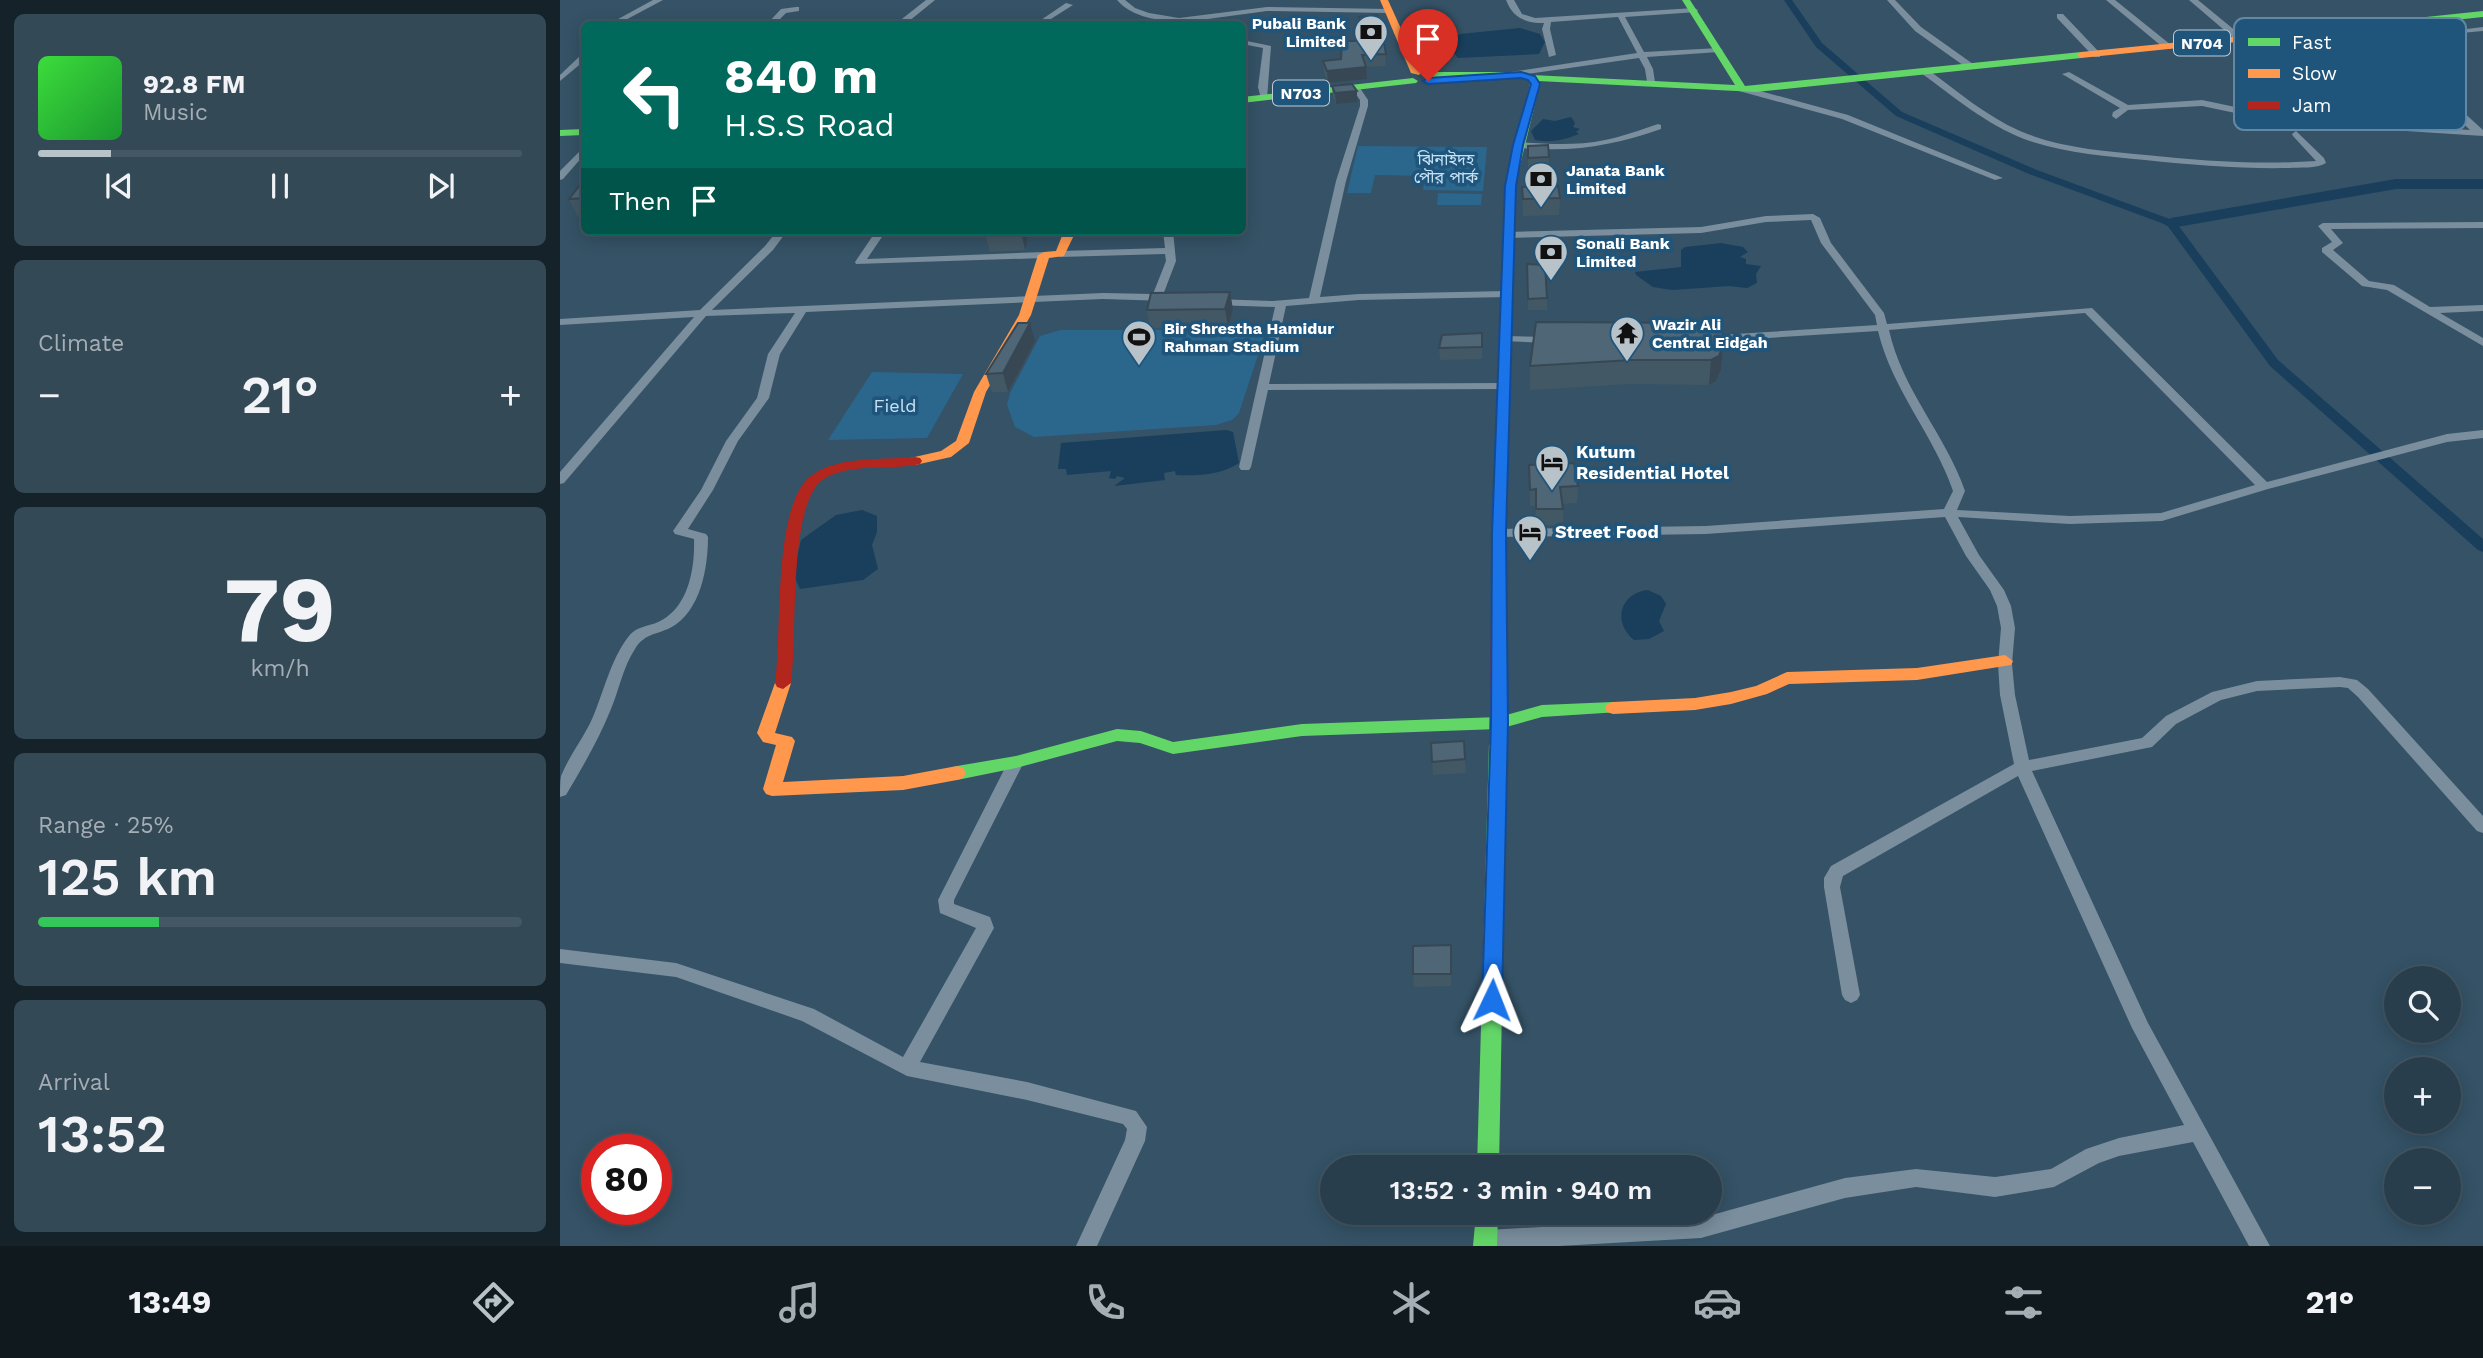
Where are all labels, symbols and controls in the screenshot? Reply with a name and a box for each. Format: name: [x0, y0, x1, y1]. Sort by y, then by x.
pin: [1398, 9, 1458, 81]
bank icon: Pubali Bank Limited: [1352, 13, 1390, 62]
place label: Pubali Bank Limited: [1252, 14, 1346, 51]
legend: [2234, 18, 2466, 130]
icon: arrive: [1409, 20, 1447, 58]
road number: N704: [2174, 31, 2230, 56]
text: Fast: [2292, 31, 2331, 54]
text: 840 m: [724, 47, 878, 105]
icon: left: [609, 49, 700, 140]
text: Slow: [2292, 62, 2337, 85]
text: 92.8 FM: [143, 69, 245, 99]
road number: N703: [1273, 80, 1329, 106]
text: Jam: [2292, 94, 2331, 117]
text: Music: [143, 99, 208, 126]
text: H.S.S Road: [724, 106, 895, 144]
park label: ঝিনাইদহ পৌর পার্ক: [1414, 150, 1479, 187]
bank icon: Janata Bank Limited: [1522, 160, 1560, 209]
place label: Janata Bank Limited: [1566, 161, 1665, 198]
icon: previous: [100, 167, 138, 205]
icon: pause: [261, 167, 299, 205]
icon: next: [422, 167, 460, 205]
icon: arrive: [685, 182, 723, 220]
text: Then: [609, 186, 671, 216]
bank icon: Sonali Bank Limited: [1532, 233, 1570, 282]
place label: Sonali Bank Limited: [1576, 234, 1670, 271]
temple icon: Wazir Ali Central Eidgah: [1608, 314, 1646, 363]
place label: Wazir Ali Central Eidgah: [1652, 315, 1768, 352]
sports icon: Bir Shrestha Hamidur Rahman Stadium: [1120, 318, 1158, 367]
place label: Bir Shrestha Hamidur Rahman Stadium: [1164, 319, 1334, 356]
text: Climate: [38, 330, 124, 357]
text: 21°: [241, 365, 319, 426]
text: −: [38, 373, 61, 417]
text: +: [499, 373, 522, 417]
park label: Field: [874, 395, 916, 416]
place label: Kutum Residential Hotel: [1576, 441, 1729, 483]
hotel icon: Kutum Residential Hotel: [1533, 443, 1571, 492]
hotel icon: Street Food: [1511, 513, 1549, 562]
place label: Street Food: [1555, 521, 1659, 542]
text: 79: [224, 556, 336, 663]
text: km/h: [250, 655, 310, 682]
text: Range · 25%: [38, 812, 173, 839]
text: 125 km: [38, 847, 217, 908]
position arrow: [1455, 963, 1529, 1037]
map controls: [2384, 966, 2461, 1225]
button: search: [2384, 966, 2461, 1043]
button: +: [2384, 1057, 2461, 1134]
text: Arrival: [38, 1069, 110, 1096]
text: 13:52: [38, 1104, 167, 1165]
speed limit sign: 80: [581, 1134, 672, 1225]
button: −: [2384, 1148, 2461, 1225]
text: 13:52 · 3 min · 940 m: [1390, 1175, 1652, 1205]
icon: directions: [469, 1278, 518, 1327]
icon: music: [775, 1278, 824, 1327]
icon: phone: [1081, 1278, 1130, 1327]
icon: climate: [1387, 1278, 1436, 1327]
icon: car: [1693, 1278, 1742, 1327]
icon: filters: [1999, 1278, 2048, 1327]
text: 13:49: [129, 1283, 211, 1321]
text: 21°: [2306, 1283, 2354, 1321]

